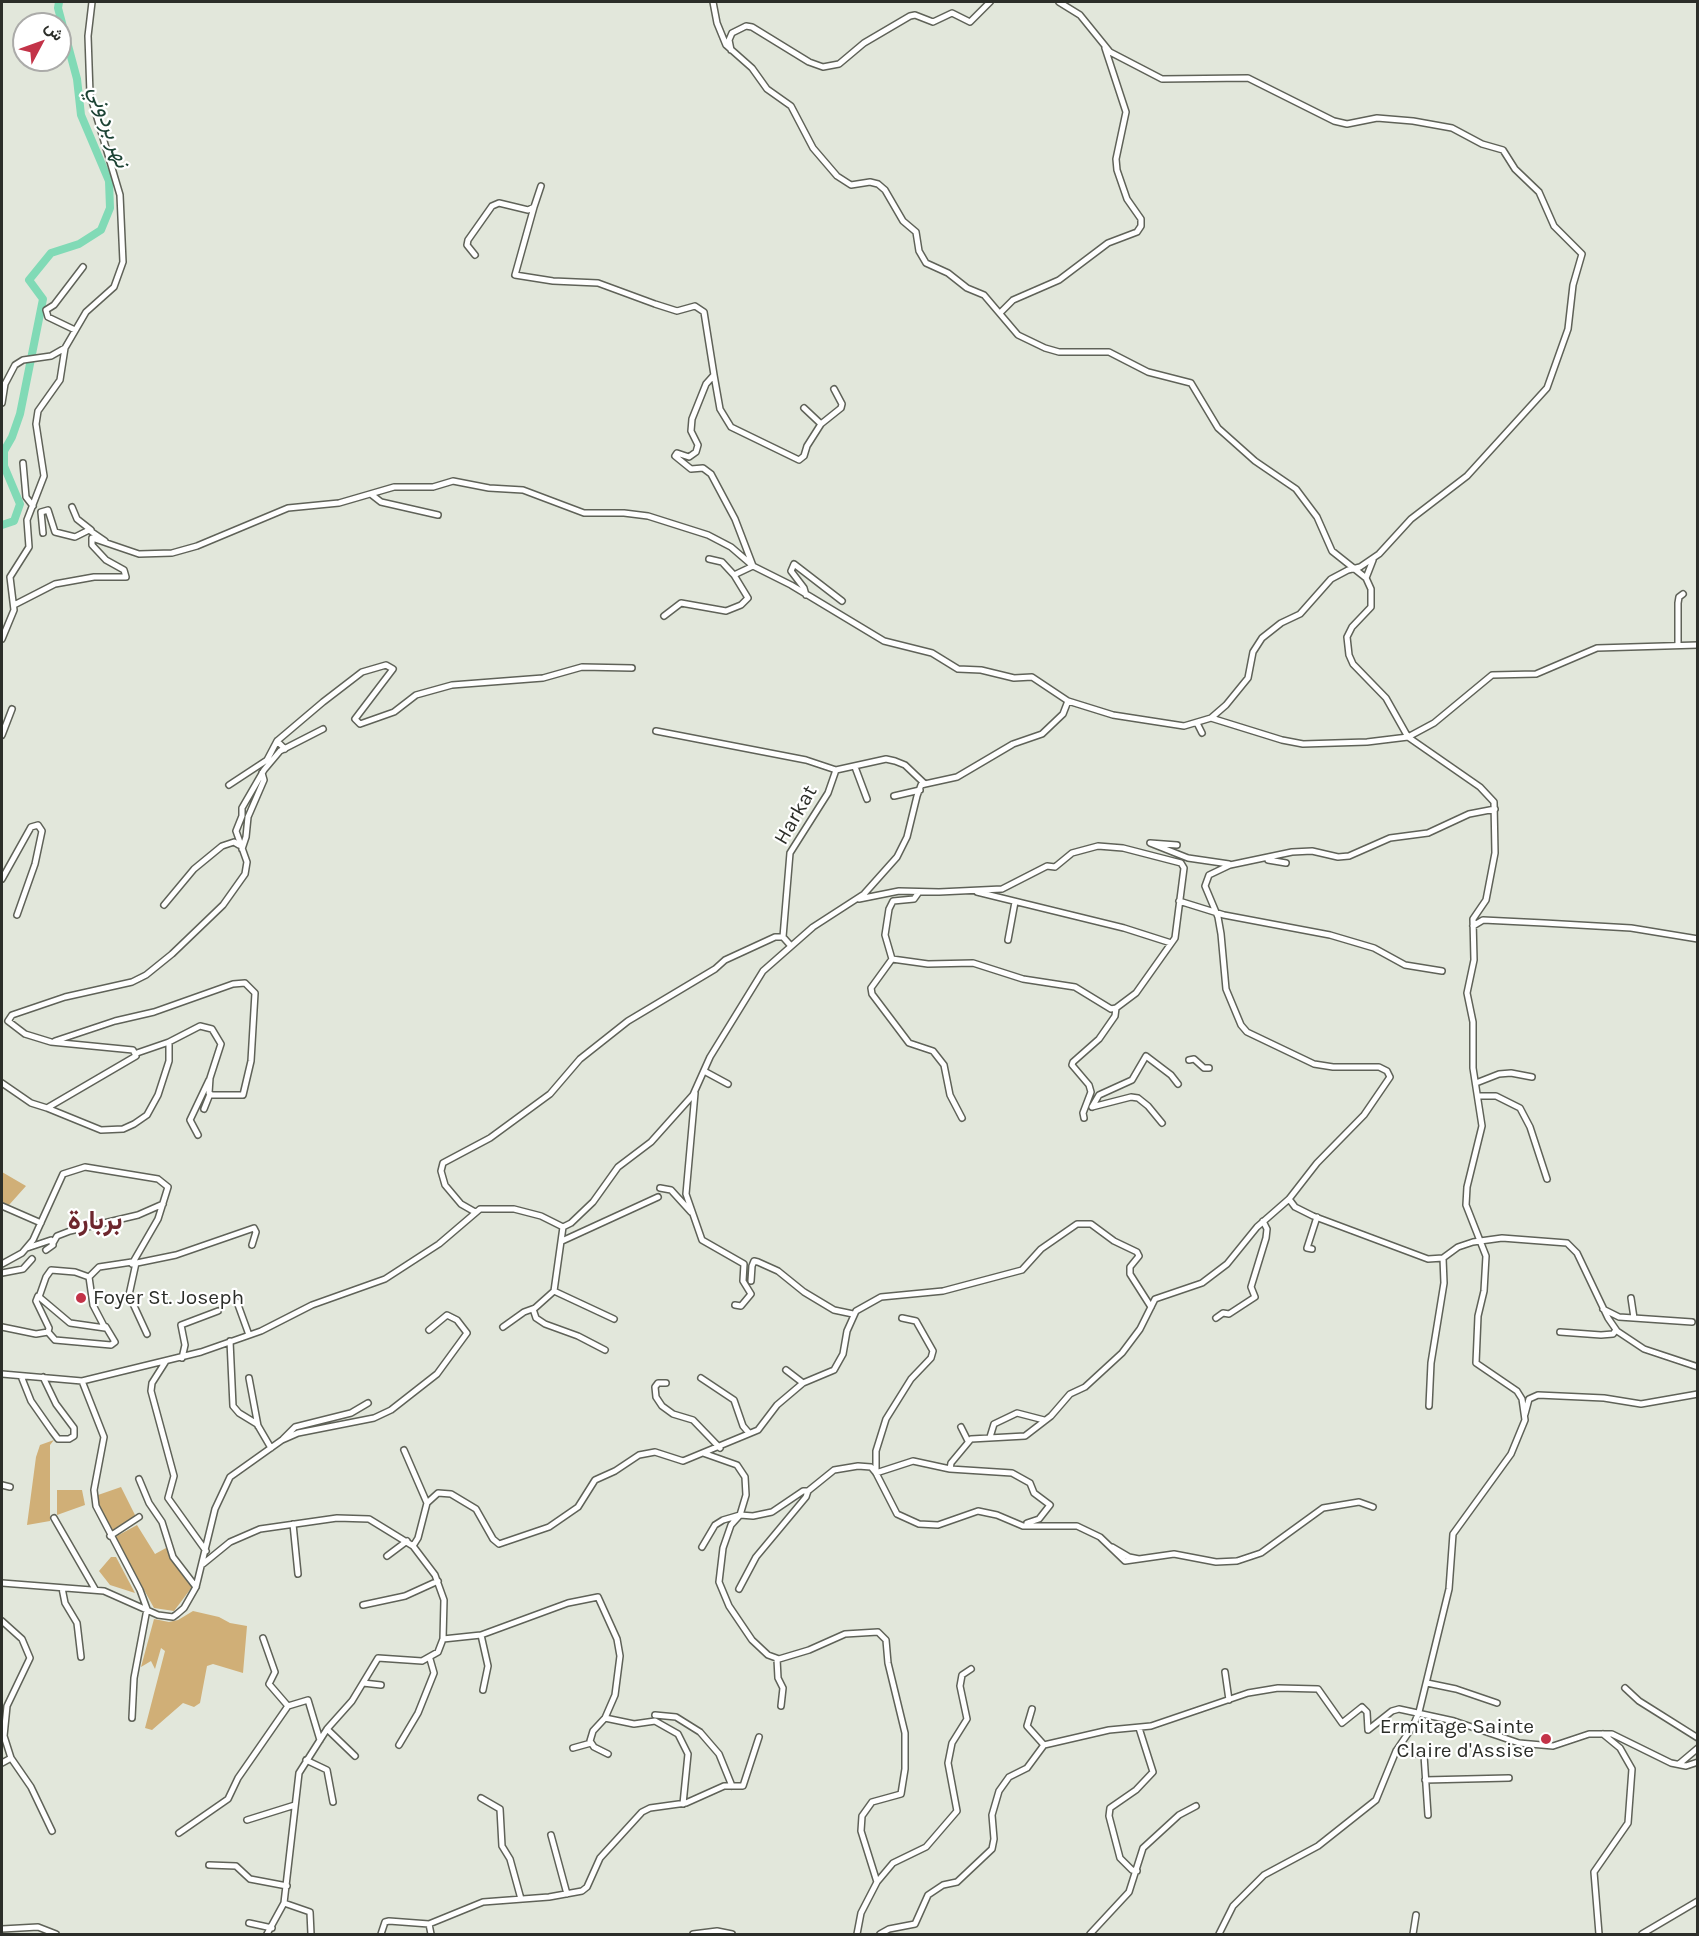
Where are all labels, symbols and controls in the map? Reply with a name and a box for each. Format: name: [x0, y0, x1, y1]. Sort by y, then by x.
north arrow: [12, 12, 72, 72]
text: ش: [41, 18, 68, 45]
water label: نهر بردوني: [83, 83, 135, 171]
street label: Harkat: [769, 781, 823, 849]
district label: بربارة: [68, 1205, 122, 1237]
place label: Foyer St. Joseph: [93, 1285, 244, 1311]
marker: Foyer St. Joseph: [74, 1291, 88, 1305]
place label: Ermitage Sainte Claire d'Assise: [1380, 1714, 1534, 1764]
marker: Ermitage Sainte Claire d'Assise: [1539, 1732, 1553, 1746]

